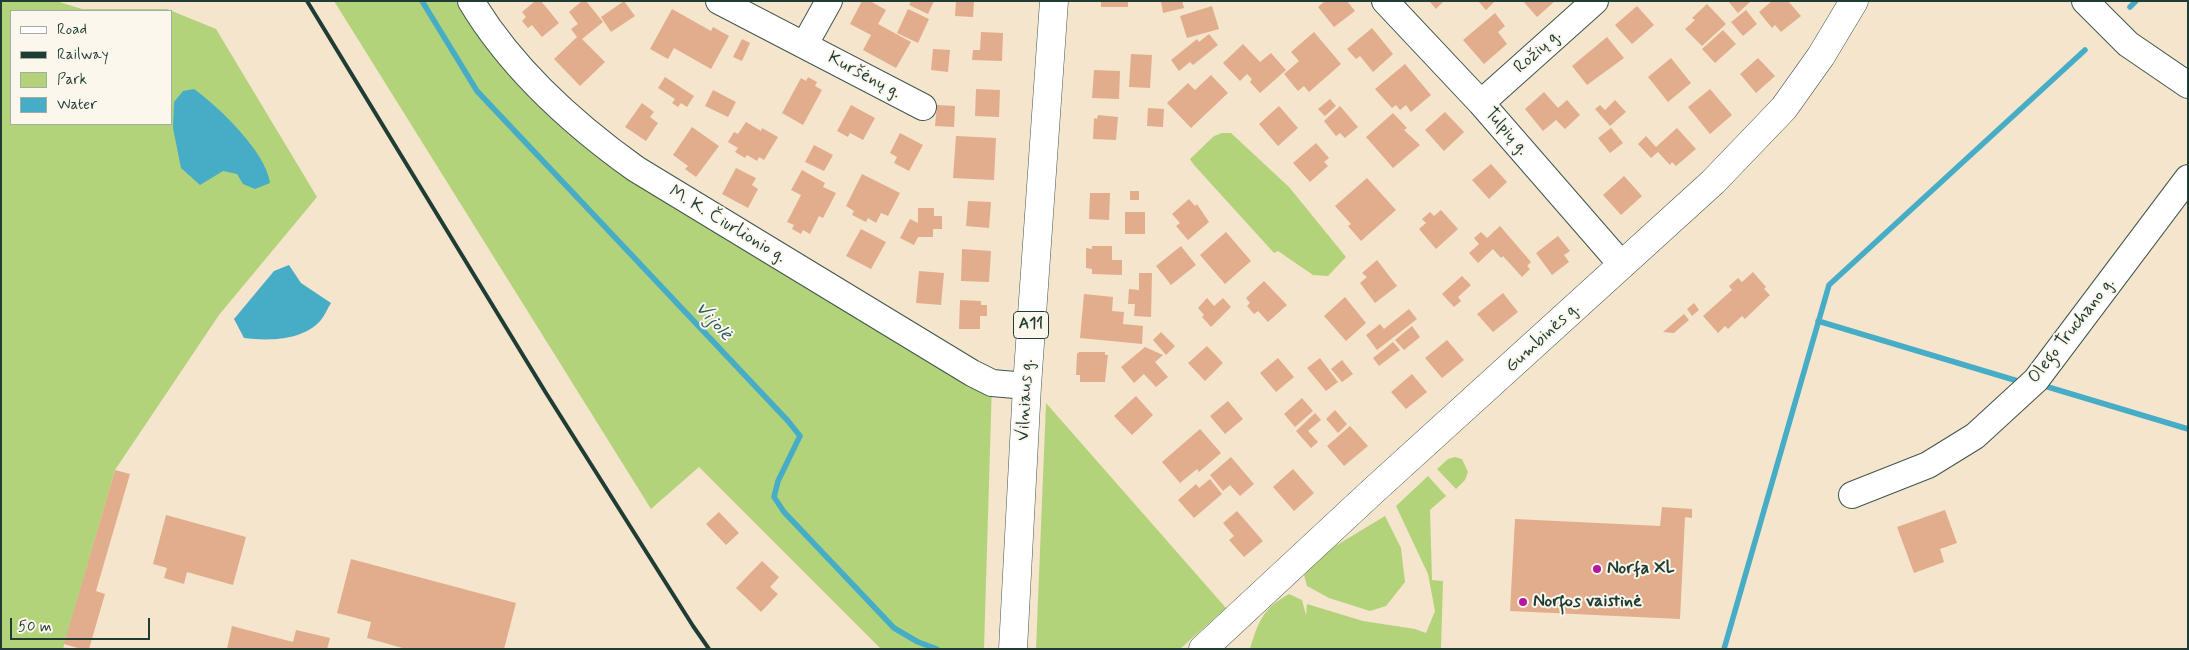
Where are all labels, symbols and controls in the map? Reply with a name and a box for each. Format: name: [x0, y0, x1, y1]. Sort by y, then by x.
legend: [10, 10, 172, 125]
text: Road: [57, 20, 87, 40]
street label: Rožių g.: [1510, 25, 1566, 79]
text: Railway: [57, 45, 109, 65]
street label: Kuršėnų g.: [824, 48, 904, 104]
text: Park: [57, 70, 87, 90]
text: Water: [57, 95, 97, 115]
street label: Tulpių g.: [1479, 104, 1533, 160]
street label: M. K. Čiurlionio g.: [665, 182, 789, 268]
street label: Olego Truchano g.: [2024, 274, 2120, 388]
water label: Vijolė: [689, 298, 737, 346]
street label: Gumbinės g.: [1501, 298, 1585, 378]
road number: A11: [1014, 312, 1048, 338]
street label: Vilniaus g.: [1013, 358, 1039, 442]
place label: Norfa XL: [1607, 558, 1675, 580]
marker: Norfa XL: [1591, 563, 1603, 575]
place label: Norfos vaistinė: [1533, 591, 1642, 613]
marker: Norfos vaistinė: [1517, 596, 1529, 608]
scale bar: [12, 608, 152, 640]
text: 50 m: [18, 617, 52, 637]

